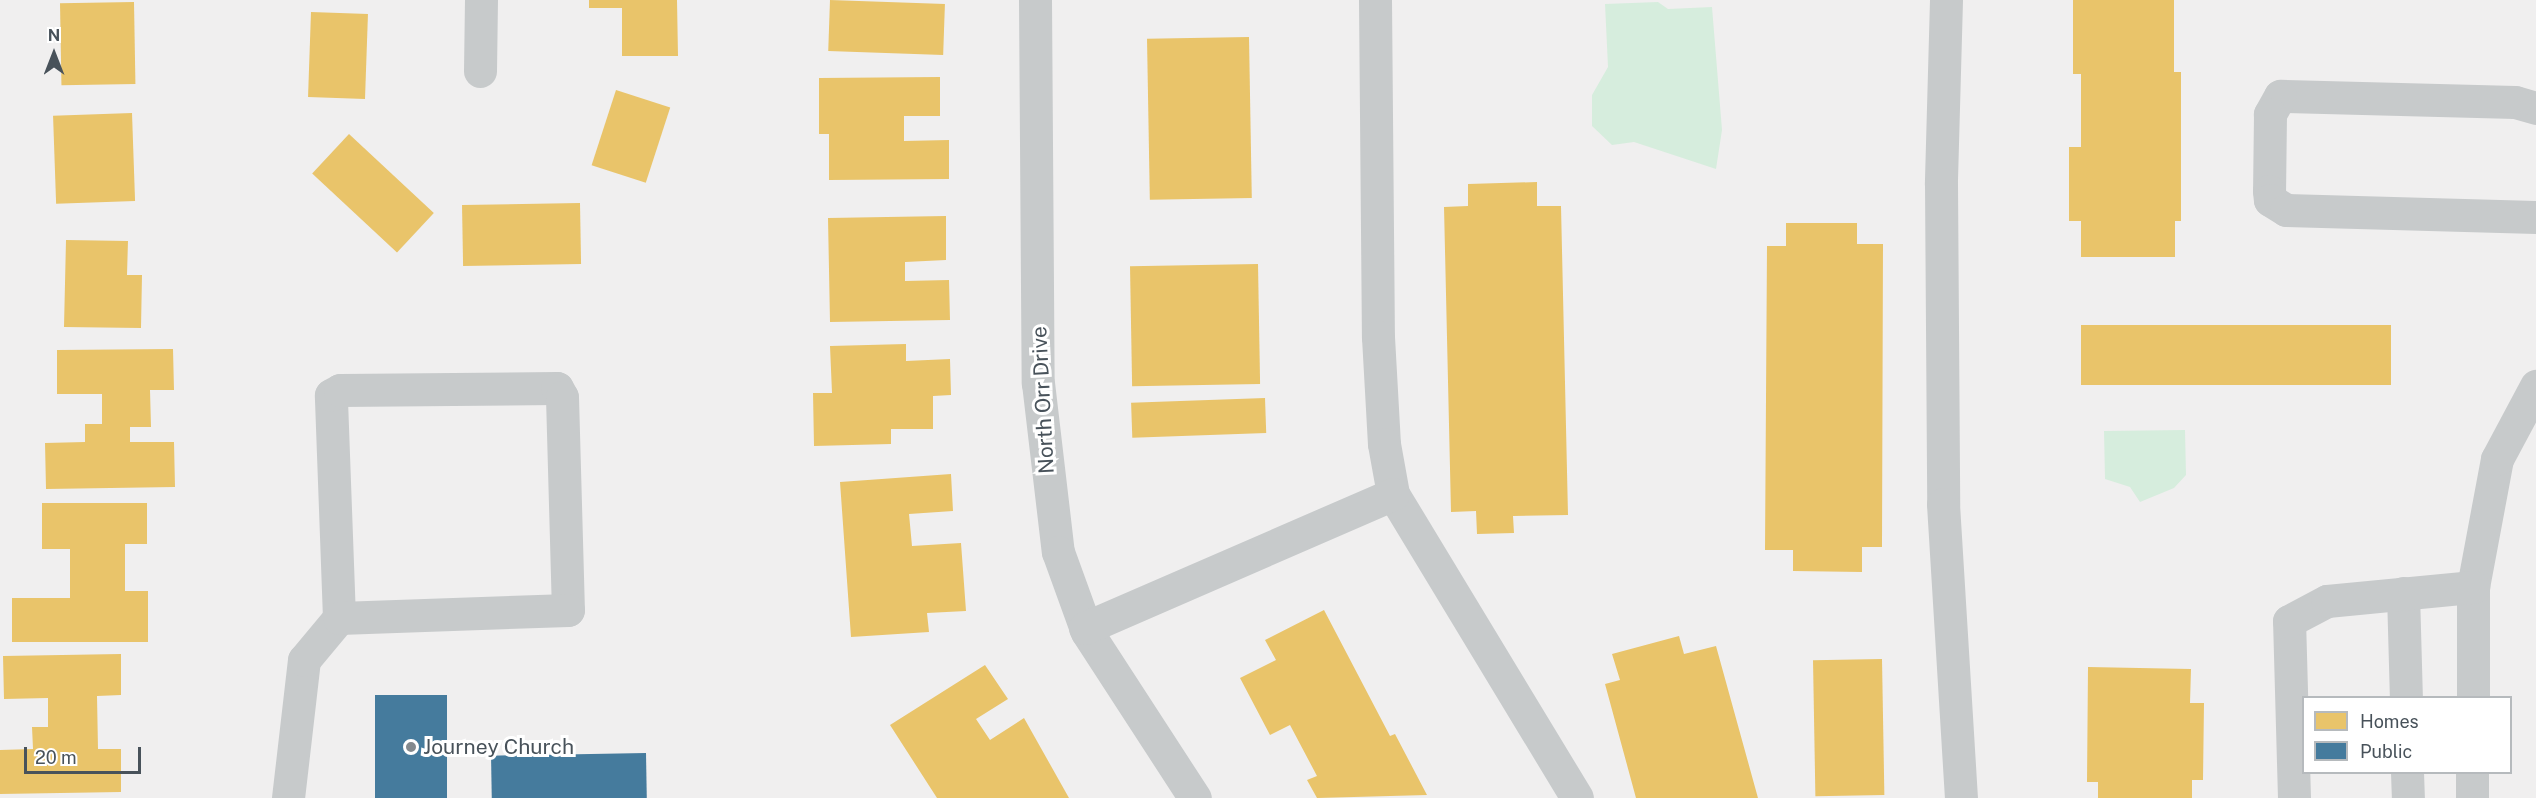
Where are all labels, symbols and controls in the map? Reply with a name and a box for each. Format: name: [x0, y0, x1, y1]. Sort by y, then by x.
north arrow: [24, 24, 84, 84]
text: N: [48, 26, 60, 45]
street label: North Orr Drive: [1027, 325, 1059, 475]
legend: [2302, 696, 2512, 774]
text: Homes: [2360, 711, 2419, 732]
place label: Journey Church: [423, 734, 574, 760]
scale bar: [27, 735, 144, 773]
marker: Journey Church: [404, 740, 418, 754]
text: Public: [2360, 741, 2412, 762]
text: 20 m: [35, 747, 77, 768]

